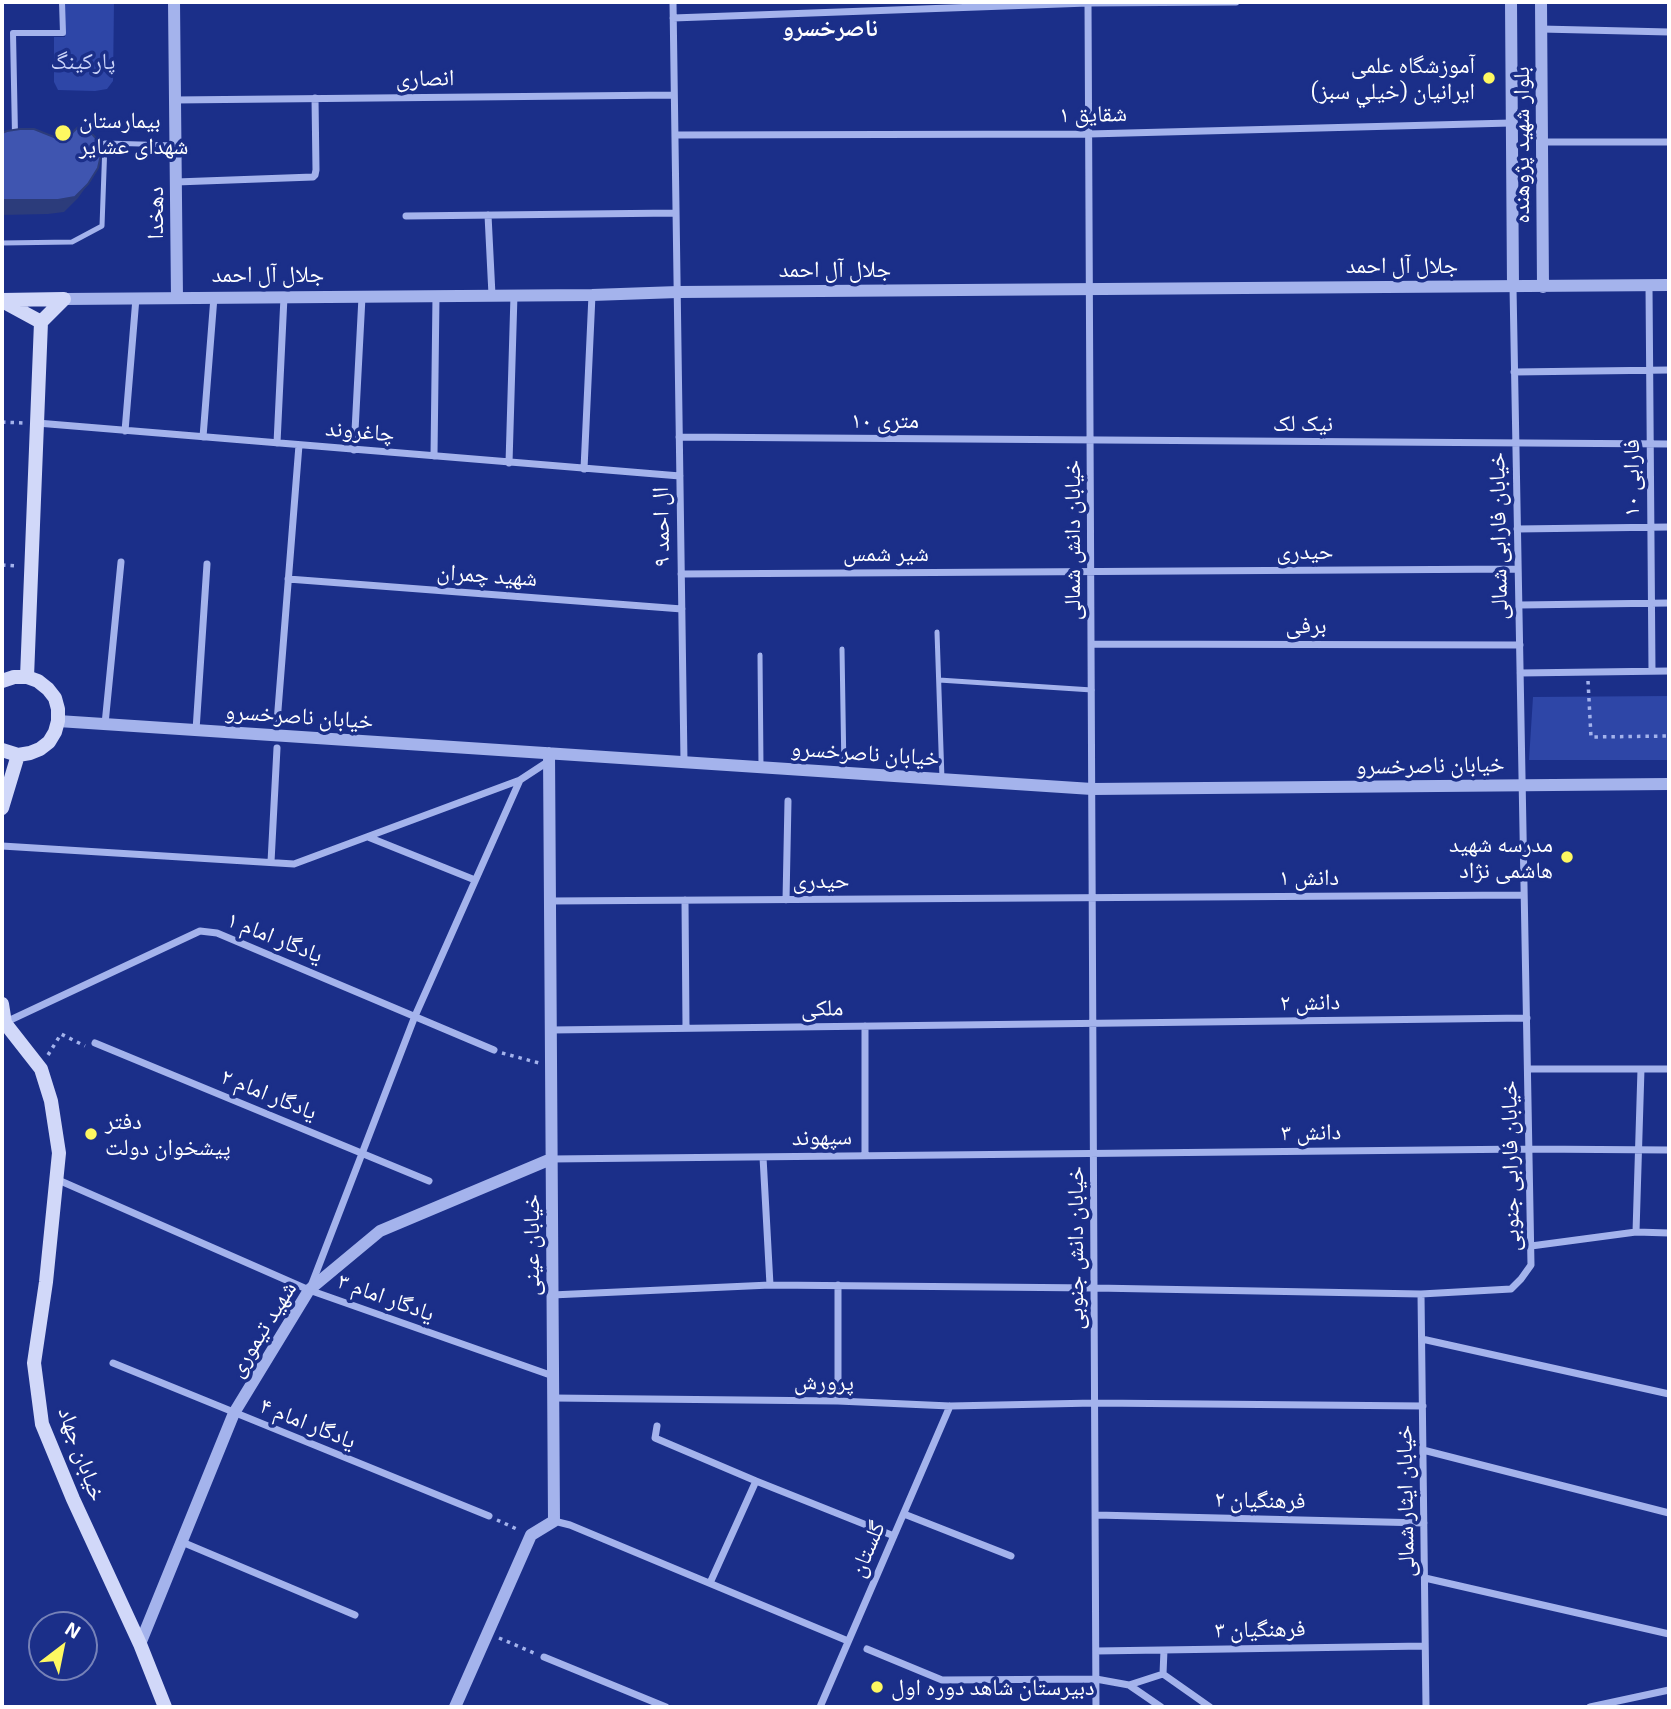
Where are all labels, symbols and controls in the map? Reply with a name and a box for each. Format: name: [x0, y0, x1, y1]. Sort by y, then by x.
district label: ناصرخسرو: [782, 14, 878, 42]
park label: پارکینگ: [51, 47, 115, 75]
place label: آموزشگاه علمی ایرانیان (خيلي سبز): [1311, 51, 1475, 105]
street label: انصاری: [395, 64, 455, 92]
street label: بلوار شهید پژوهنده: [1507, 66, 1535, 224]
marker: آموزشگاه علمی ایرانیان (خيلي سبز): [1481, 70, 1497, 86]
street label: شقایق ۱: [1059, 100, 1127, 128]
place label: بیمارستان شهدای عشایر: [79, 106, 188, 160]
marker: بیمارستان شهدای عشایر: [53, 123, 73, 143]
street label: دهخدا: [141, 187, 169, 239]
street label: جلال آل احمد: [1346, 251, 1458, 279]
street label: جلال آل احمد: [779, 255, 891, 283]
street label: جلال آل احمد: [212, 260, 324, 288]
street label: ۱۰ متری: [851, 406, 919, 434]
street label: نیک لک: [1273, 409, 1333, 437]
street label: چاغروند: [324, 414, 396, 448]
street label: فارابی ۱۰: [1617, 439, 1645, 517]
street label: خیابان فارابی شمالی: [1483, 452, 1513, 620]
street label: خیابان دانش شمالی: [1058, 460, 1086, 620]
street label: ال احمد ۹: [647, 487, 675, 567]
street label: حیدری: [1277, 537, 1333, 565]
street label: شیر شمس: [843, 539, 929, 567]
street label: شهید چمران: [436, 558, 538, 592]
street label: برفی: [1285, 611, 1327, 639]
street label: خیابان ناصرخسرو: [224, 697, 374, 735]
street label: خیابان ناصرخسرو: [790, 734, 940, 772]
street label: خیابان ناصرخسرو: [1355, 750, 1505, 780]
place label: مدرسه شهید ه‍اشمی نژاد: [1449, 830, 1553, 884]
marker: مدرسه شهید ه‍اشمی نژاد: [1559, 849, 1575, 865]
street label: دانش ۱: [1279, 863, 1339, 891]
street label: حیدری: [793, 866, 849, 894]
street label: یادگار امام ۱: [223, 905, 327, 969]
street label: دانش ۲: [1280, 988, 1340, 1016]
street label: ملکی: [801, 994, 843, 1022]
street label: یادگار امام ۲: [217, 1062, 321, 1126]
street label: خیابان فارابی جنوبی: [1495, 1080, 1525, 1252]
place label: دفتر پیشخوان دولت: [105, 1107, 231, 1161]
street label: دانش ۳: [1281, 1118, 1341, 1146]
street label: سپهوند: [792, 1123, 852, 1151]
marker: دفتر پیشخوان دولت: [83, 1126, 99, 1142]
street label: خیابان دانش جنوبی: [1061, 1166, 1089, 1330]
street label: خیابان عینی: [517, 1194, 545, 1296]
street label: یادگار امام ۳: [334, 1267, 438, 1327]
street label: شهید تیموری: [222, 1276, 302, 1382]
street label: پرورش: [794, 1368, 854, 1396]
street label: یادگار امام ۴: [256, 1391, 360, 1455]
street label: خیابان جهاد: [52, 1403, 112, 1505]
street label: خیابان ایثار شمالی: [1390, 1425, 1420, 1577]
street label: فرهنگیان ۲: [1214, 1485, 1306, 1515]
street label: گلستان: [843, 1517, 891, 1581]
north arrow: [28, 1611, 98, 1681]
street label: فرهنگیان ۳: [1214, 1614, 1306, 1644]
text: N: [61, 1616, 85, 1643]
place label: دبیرستان شاهد دوره اول: [891, 1673, 1095, 1701]
marker: دبیرستان شاهد دوره اول: [869, 1679, 885, 1695]

